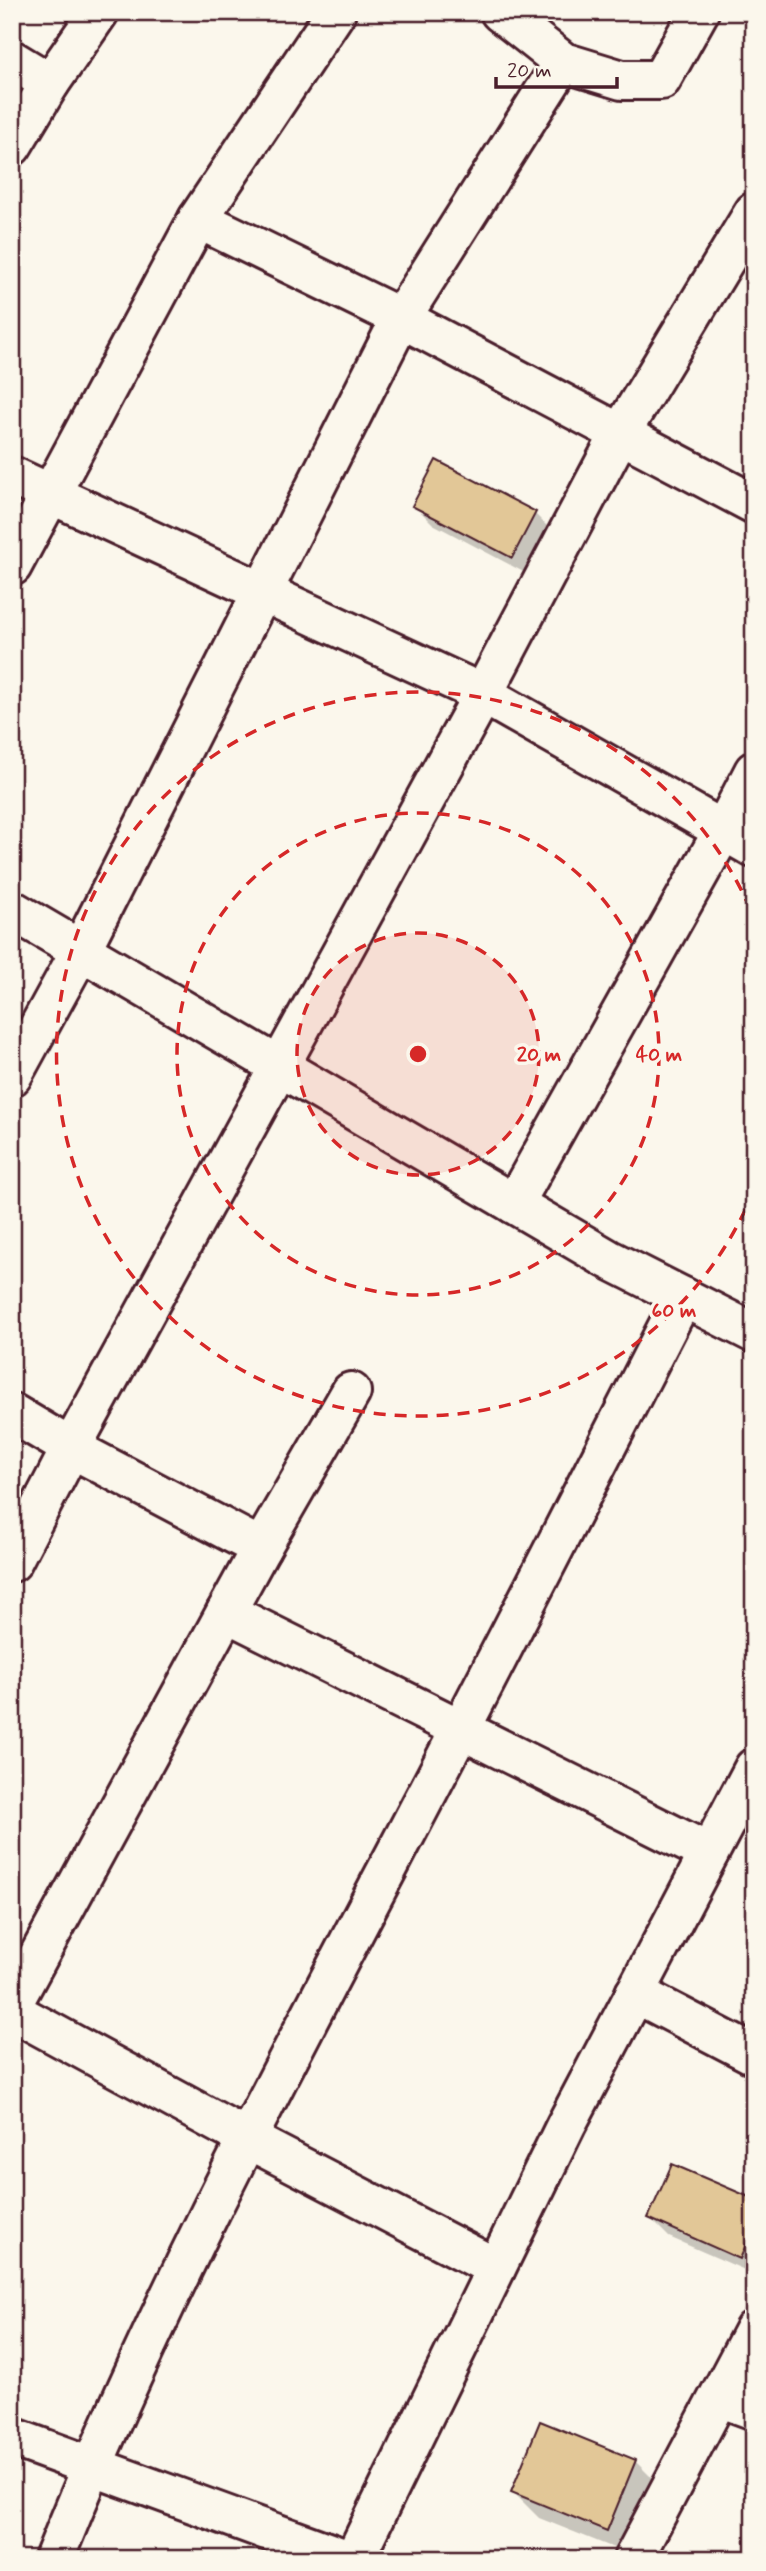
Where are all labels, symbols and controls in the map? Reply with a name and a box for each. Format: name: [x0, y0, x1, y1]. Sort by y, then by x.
scale bar: [496, 46, 617, 90]
text: 20 m: [507, 57, 552, 85]
text: 20 m: [517, 1041, 562, 1069]
text: 40 m: [636, 1041, 683, 1069]
centre of rings: [406, 1042, 430, 1066]
text: 60 m: [651, 1297, 697, 1325]

